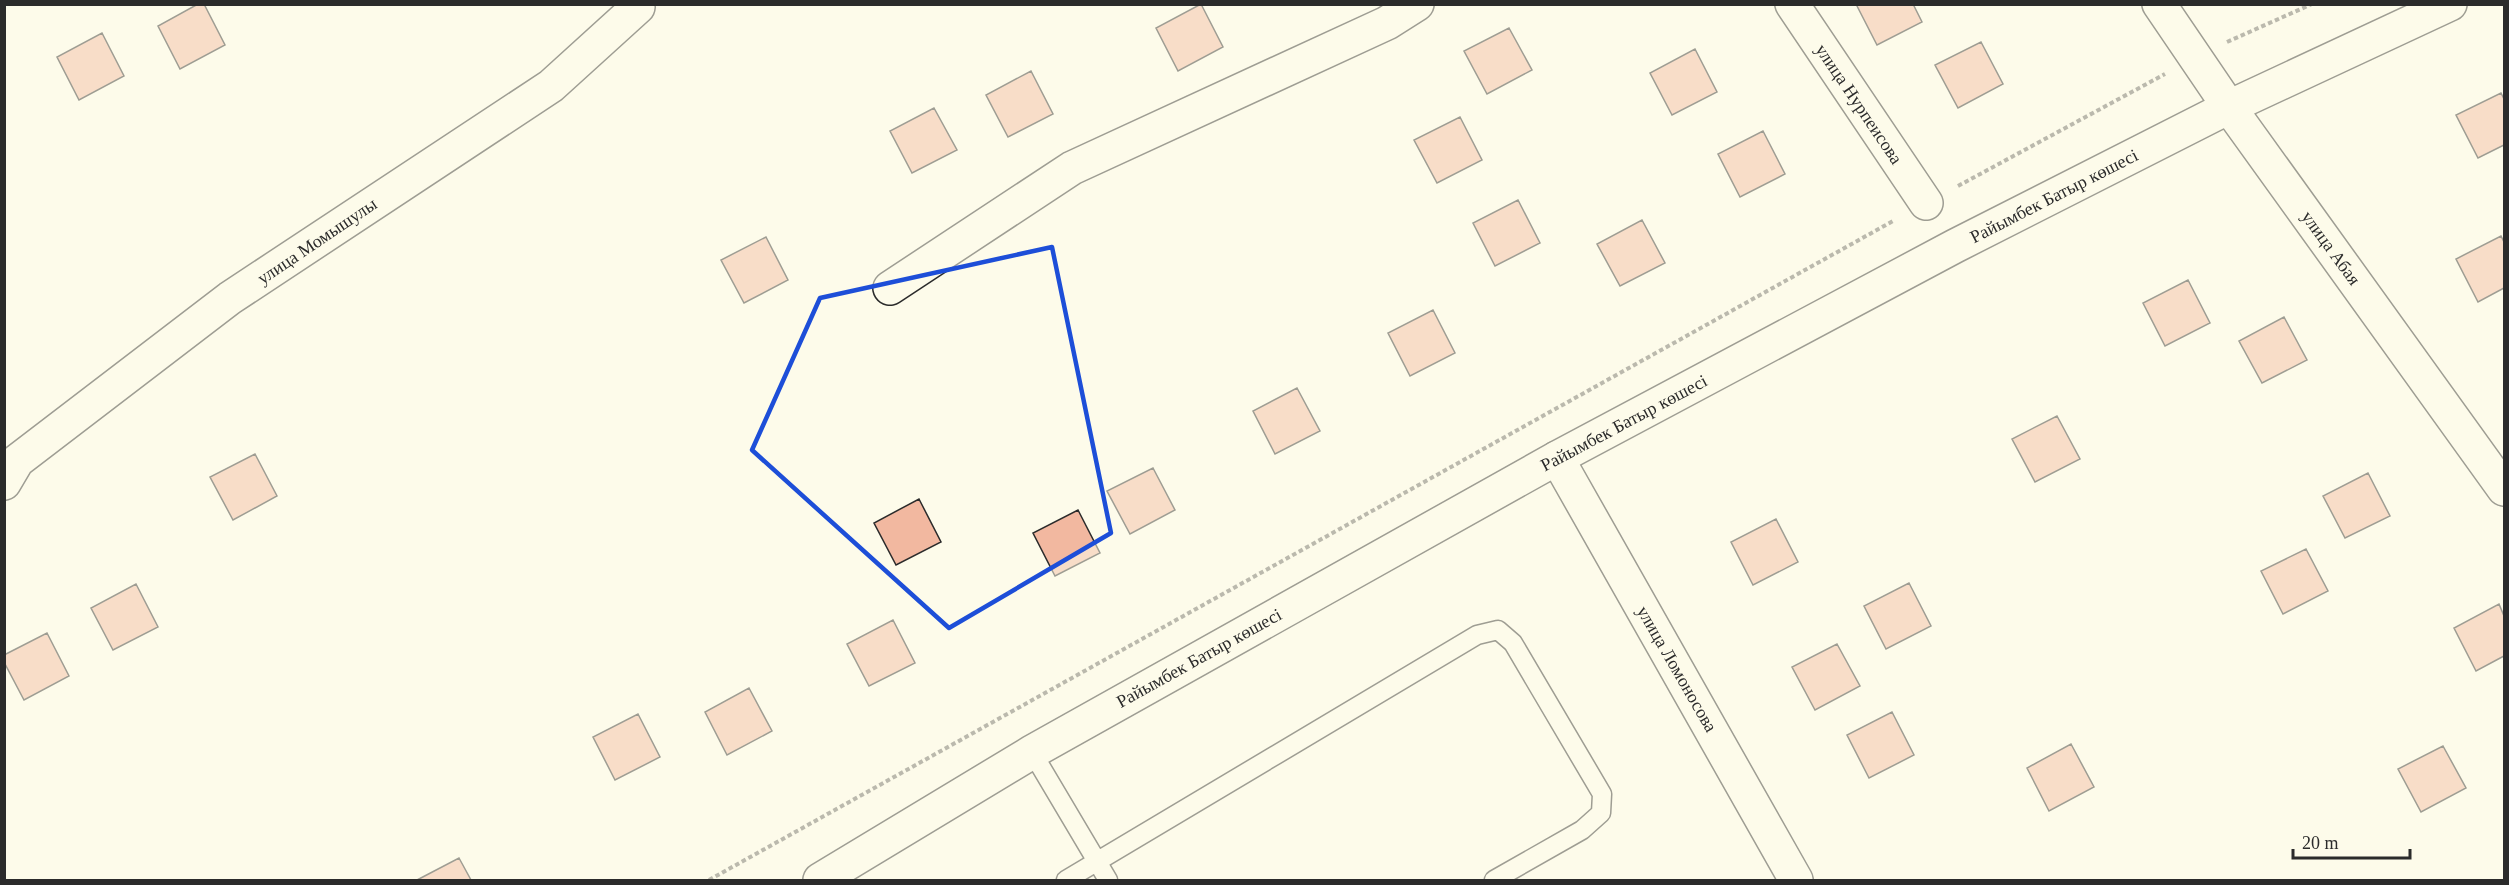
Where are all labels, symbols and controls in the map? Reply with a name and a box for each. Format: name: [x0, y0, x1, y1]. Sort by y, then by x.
street label: улица Нурпеисова: [1811, 40, 1907, 168]
street label: Райымбек Батыр көшесі: [1967, 145, 2141, 247]
street label: улица Момышулы: [253, 194, 381, 288]
street label: улица Абая: [2297, 207, 2365, 289]
street label: Райымбек Батыр көшесі: [1537, 371, 1711, 475]
street label: улица Ломоносова: [1633, 602, 1721, 736]
street label: Райымбек Батыр көшесі: [1113, 604, 1285, 712]
scale bar: [2293, 822, 2410, 860]
text: 20 m: [2302, 833, 2339, 853]

